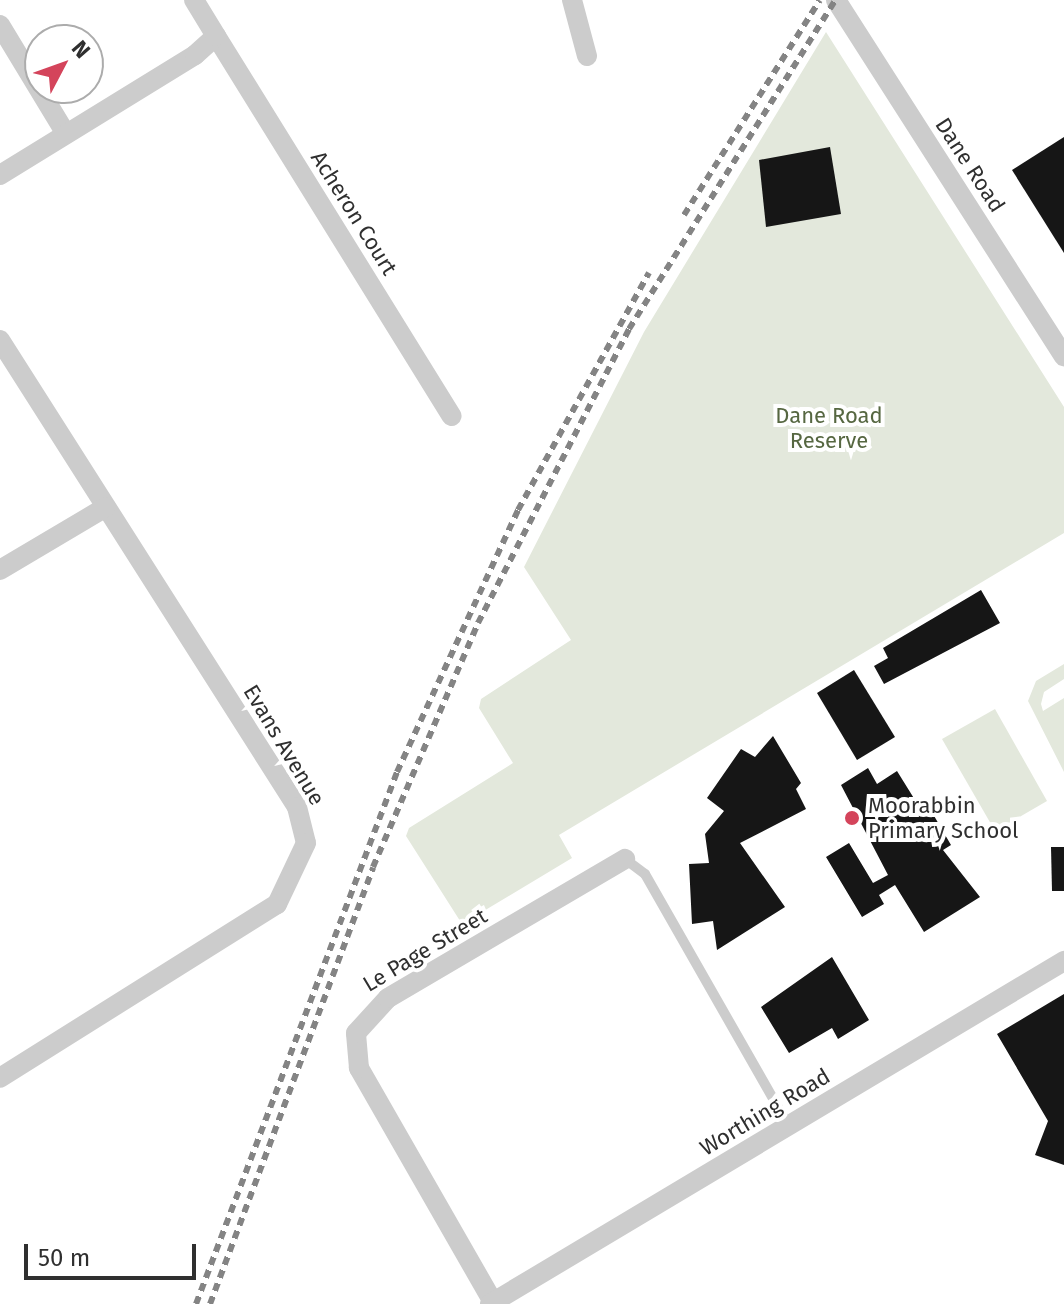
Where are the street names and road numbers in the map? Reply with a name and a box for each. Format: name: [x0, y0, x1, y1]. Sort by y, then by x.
street label: Dane Road: [930, 113, 1010, 217]
street label: Acheron Court: [305, 146, 403, 280]
street label: Evans Avenue: [238, 680, 330, 810]
street label: Le Page Street: [358, 903, 492, 997]
street label: Worthing Road: [695, 1063, 835, 1161]

